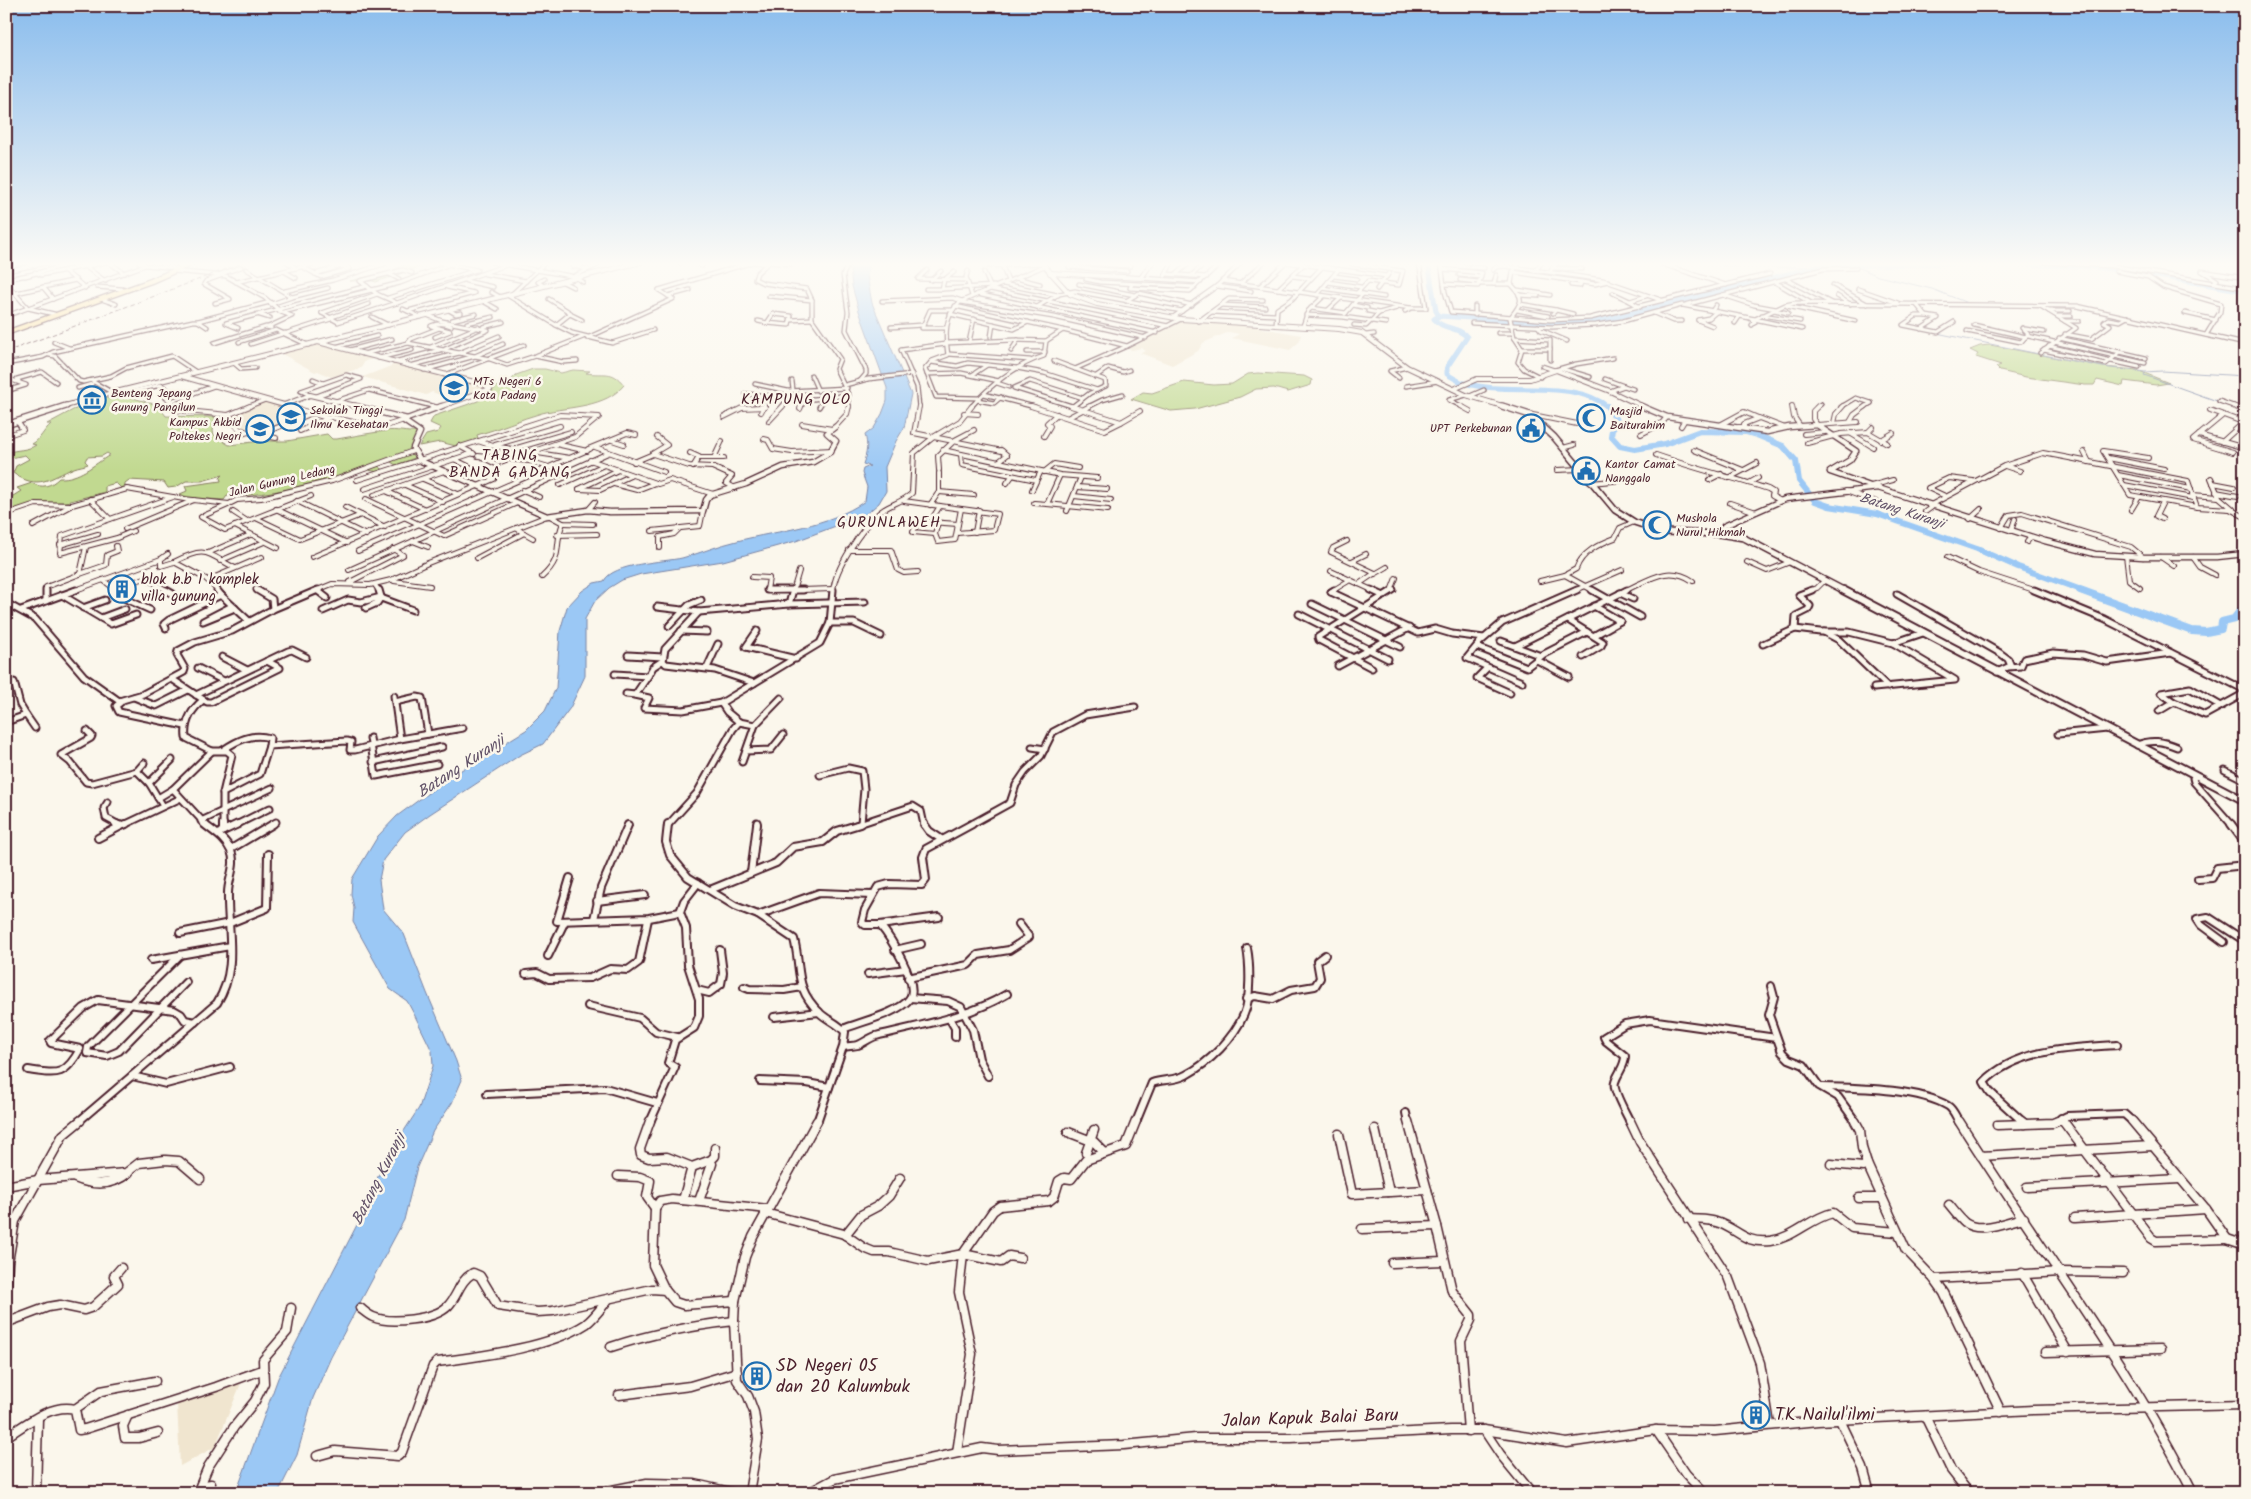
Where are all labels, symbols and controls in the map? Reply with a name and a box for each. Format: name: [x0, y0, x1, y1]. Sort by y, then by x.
place label: MTs Negeri 6 Kota Padang: [473, 372, 542, 405]
school or university icon: MTs Negeri 6 Kota Padang: [439, 373, 469, 403]
place label: Benteng Jepang Gunung Pangilun: [111, 384, 195, 417]
museum icon: Benteng Jepang Gunung Pangilun: [77, 385, 107, 415]
district label: KAMPUNG OLO: [741, 388, 851, 412]
place label: Sekolah Tinggi Ilmu Kesehatan: [310, 401, 389, 434]
school or university icon: Sekolah Tinggi Ilmu Kesehatan: [276, 402, 306, 432]
place label: Masjid Baiturahim: [1610, 402, 1665, 435]
mosque icon: Masjid Baiturahim: [1576, 403, 1606, 433]
place label: Kampus Akbid Poltekes Negri: [169, 413, 242, 446]
public building icon: UPT Perkebunan: [1516, 413, 1546, 443]
school or university icon: Kampus Akbid Poltekes Negri: [245, 414, 275, 444]
place label: UPT Perkebunan: [1430, 419, 1512, 438]
district label: TABING BANDA GADANG: [449, 444, 571, 485]
place label: Kantor Camat Nanggalo: [1605, 455, 1676, 488]
public building icon: Kantor Camat Nanggalo: [1571, 456, 1601, 486]
street label: Jalan Gunung Ledang: [227, 459, 337, 503]
water label: Batang Kuranji: [1857, 487, 1950, 536]
place label: Mushola Nurul Hikmah: [1676, 509, 1746, 542]
mosque icon: Mushola Nurul Hikmah: [1642, 510, 1672, 540]
district label: GURUNLAWEH: [837, 511, 941, 535]
place label: blok b.b 1 komplek villa gunung: [141, 568, 260, 609]
building icon: blok b.b 1 komplek villa gunung: [107, 574, 137, 604]
water label: Batang Kuranji: [412, 727, 513, 805]
water label: Batang Kuranji: [345, 1126, 414, 1229]
place label: SD Negeri 05 dan 20 Kalumbuk: [776, 1352, 910, 1402]
building icon: SD Negeri 05 dan 20 Kalumbuk: [742, 1361, 772, 1391]
building icon: TK Nailul'ilmi: [1741, 1400, 1771, 1430]
street label: Jalan Kapuk Balai Baru: [1221, 1401, 1399, 1437]
place label: TK Nailul'ilmi: [1775, 1401, 1876, 1430]

